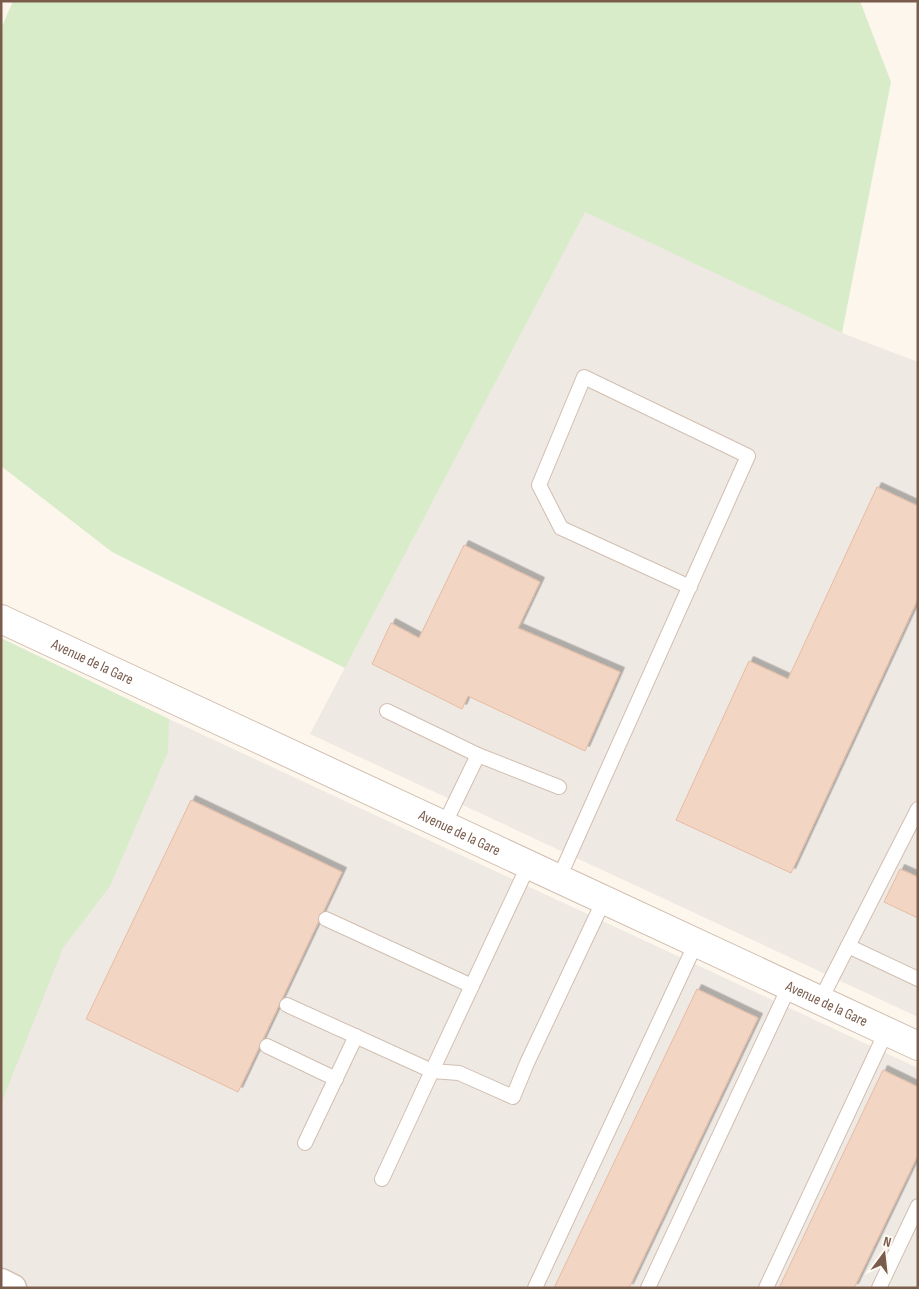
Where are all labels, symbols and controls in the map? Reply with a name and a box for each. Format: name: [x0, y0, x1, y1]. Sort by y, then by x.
street label: Avenue de la Gare: [48, 634, 136, 689]
street label: Avenue de la Gare: [415, 805, 504, 860]
street label: Avenue de la Gare: [782, 976, 871, 1031]
north arrow: [859, 1229, 909, 1279]
text: N: [881, 1233, 893, 1251]

